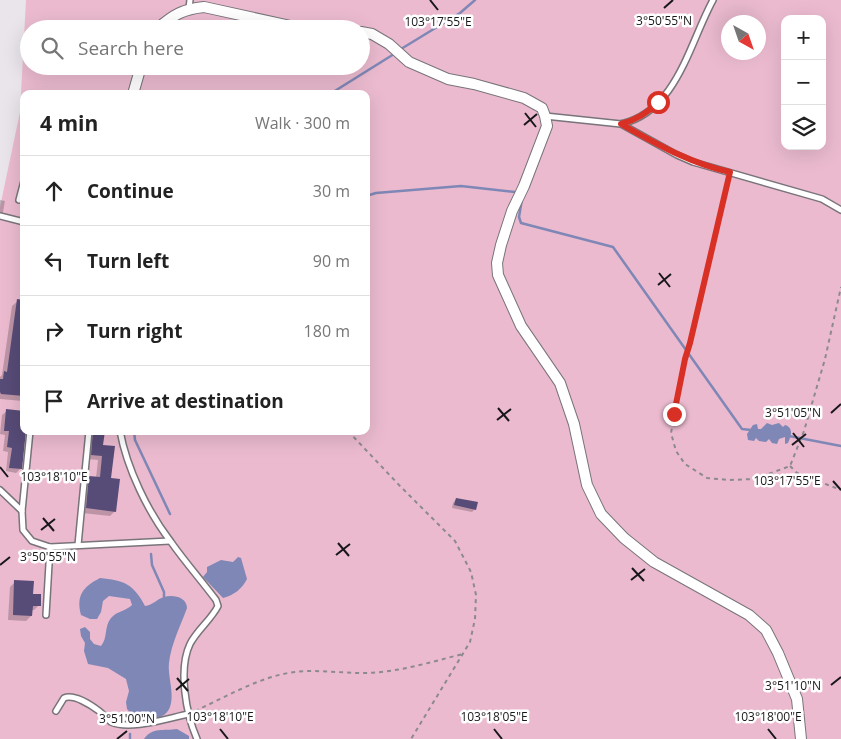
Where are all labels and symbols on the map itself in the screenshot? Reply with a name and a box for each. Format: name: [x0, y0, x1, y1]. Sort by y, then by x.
text: 3°50'55"N: [636, 12, 692, 29]
text: 103°17'55"E: [404, 13, 472, 30]
north arrow: [721, 15, 766, 60]
route start: [647, 91, 670, 114]
route end: [663, 403, 686, 426]
text: 3°51'05"N: [765, 404, 821, 421]
text: 103°18'10"E: [20, 468, 88, 485]
text: 103°17'55"E: [753, 472, 821, 489]
text: 3°50'55"N: [20, 548, 76, 565]
text: 3°51'10"N: [765, 677, 821, 694]
text: 103°18'10"E: [186, 708, 254, 725]
text: 103°18'05"E: [460, 708, 528, 725]
text: 103°18'00"E: [734, 708, 802, 725]
text: 3°51'00"N: [99, 710, 155, 727]

